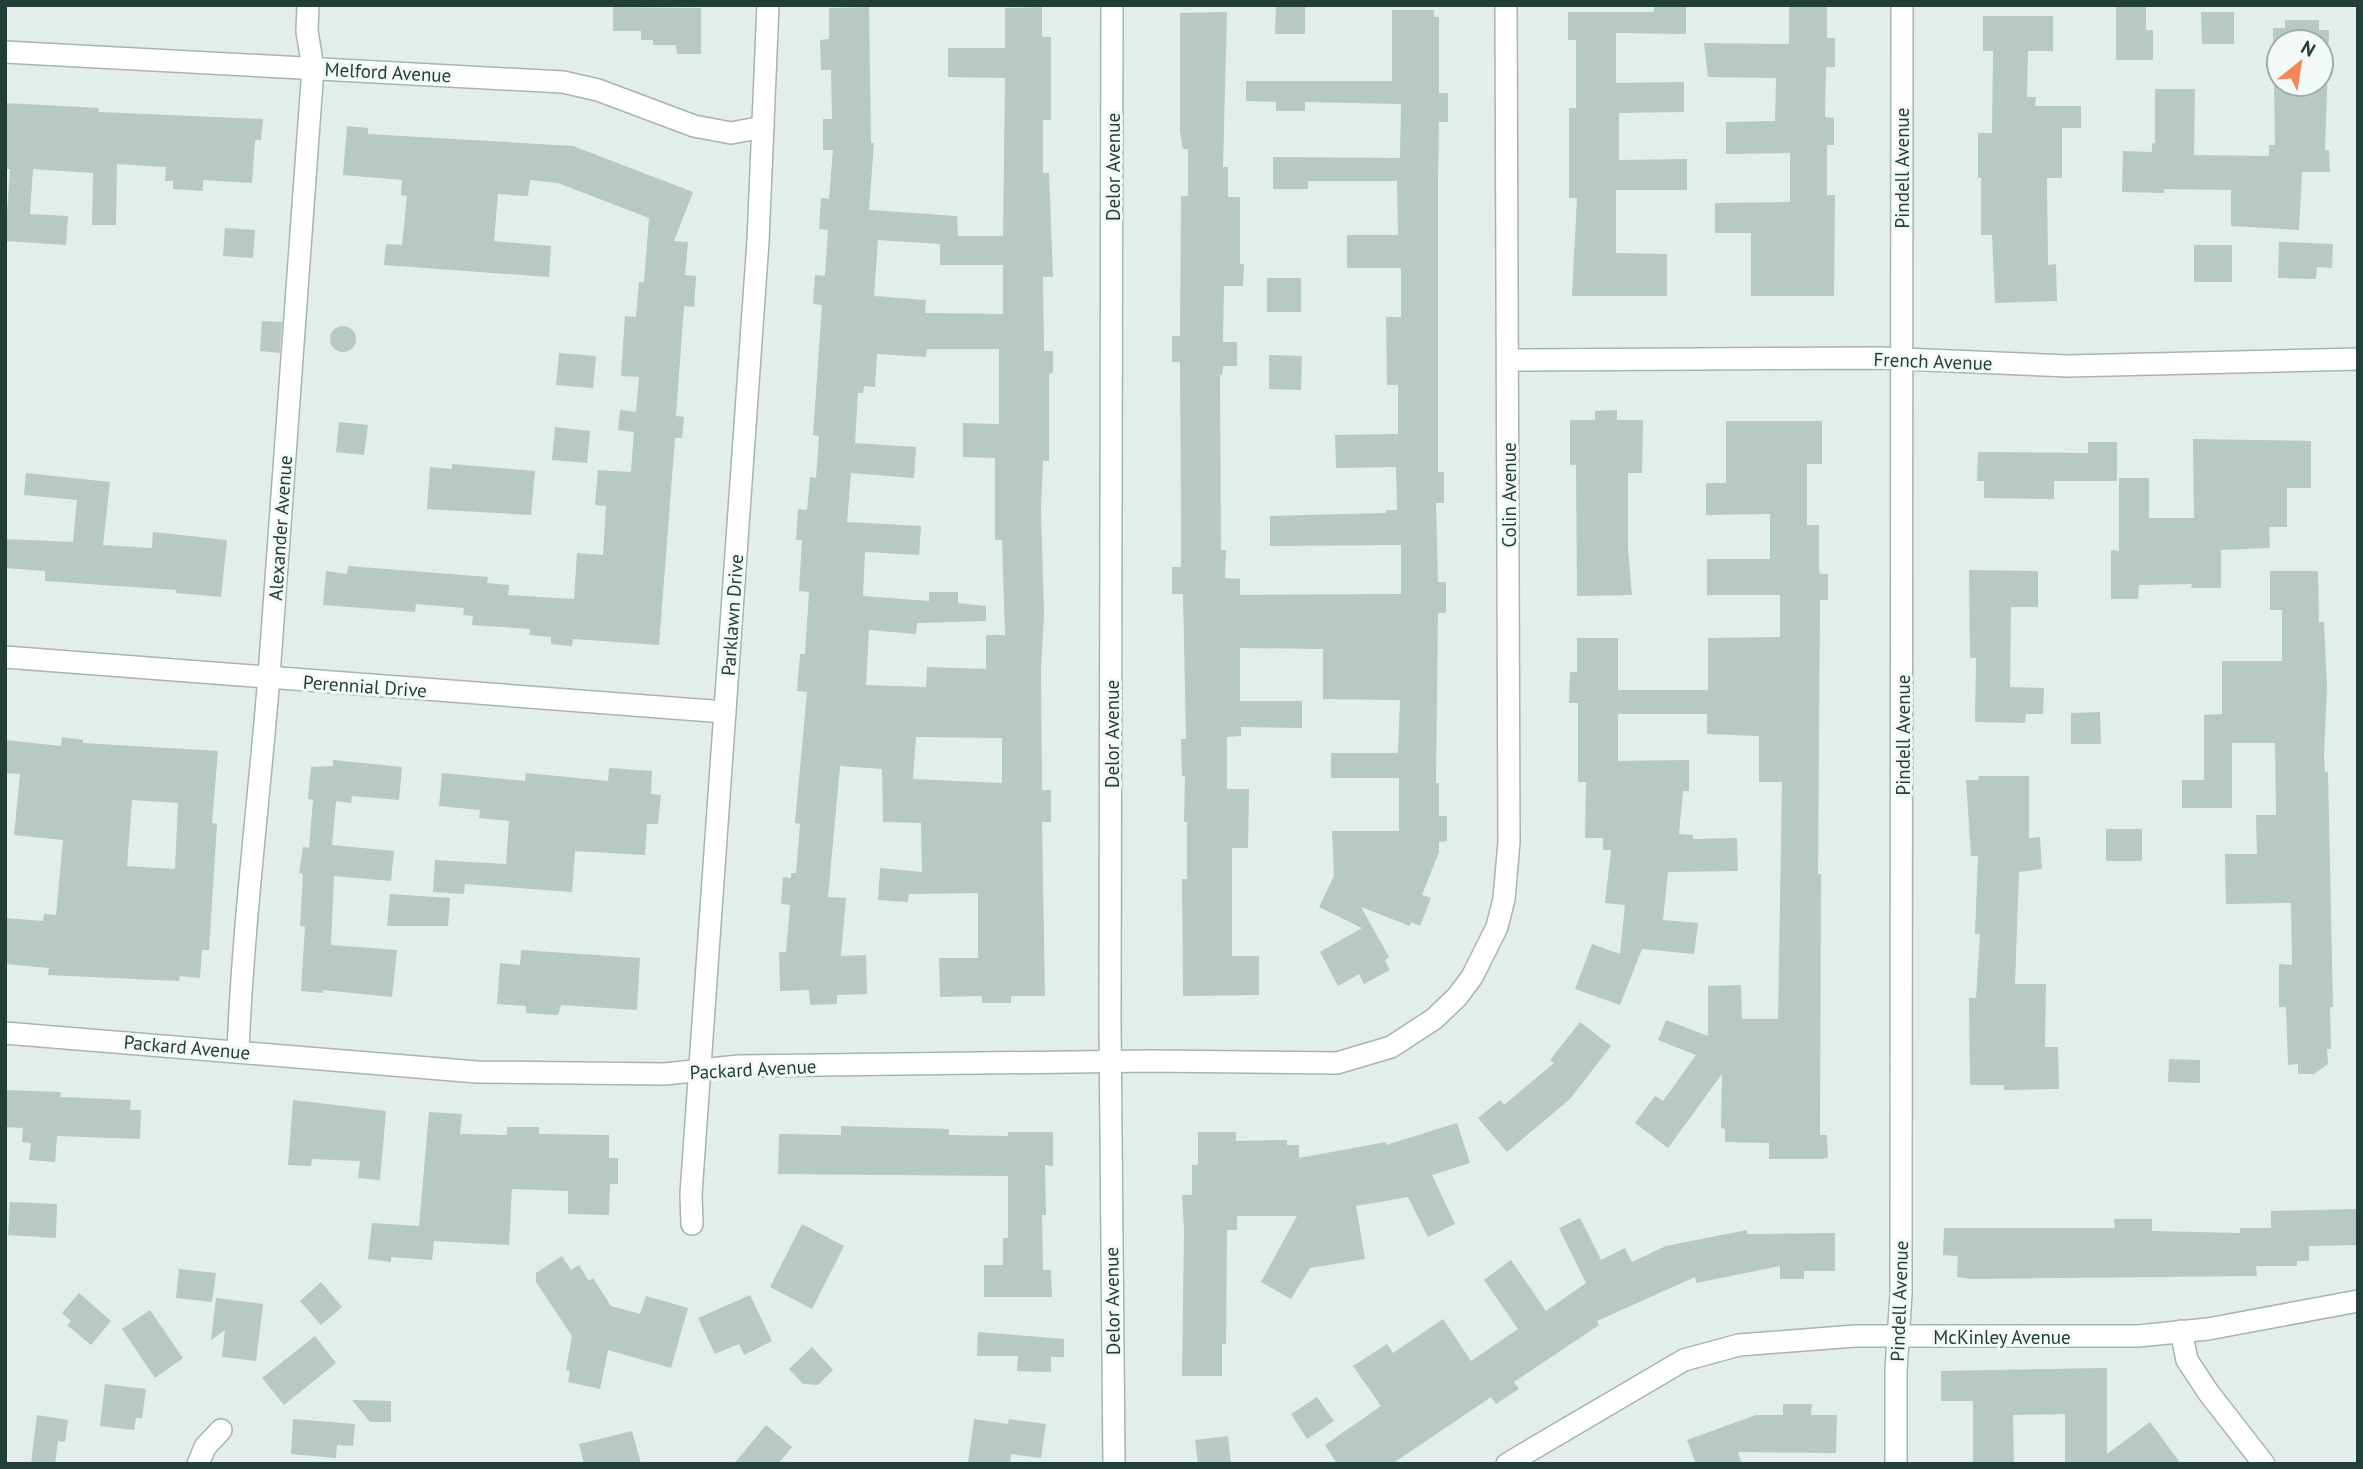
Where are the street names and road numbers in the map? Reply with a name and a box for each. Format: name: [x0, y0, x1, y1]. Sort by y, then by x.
street label: Melford Avenue: [324, 57, 452, 87]
street label: Pindell Avenue: [1890, 108, 1914, 228]
street label: Delor Avenue: [1101, 113, 1125, 221]
street label: French Avenue: [1873, 347, 1993, 375]
street label: Colin Avenue: [1497, 442, 1521, 548]
street label: Alexander Avenue: [263, 455, 297, 601]
street label: Parklawn Drive: [716, 553, 748, 677]
street label: Perennial Drive: [302, 670, 428, 702]
street label: Pindell Avenue: [1891, 675, 1915, 795]
street label: Delor Avenue: [1100, 680, 1124, 788]
street label: Packard Avenue: [123, 1030, 251, 1064]
street label: Packard Avenue: [689, 1054, 817, 1084]
street label: Pindell Avenue: [1885, 1240, 1913, 1362]
street label: Delor Avenue: [1099, 1247, 1125, 1355]
street label: McKinley Avenue: [1933, 1325, 2071, 1349]

